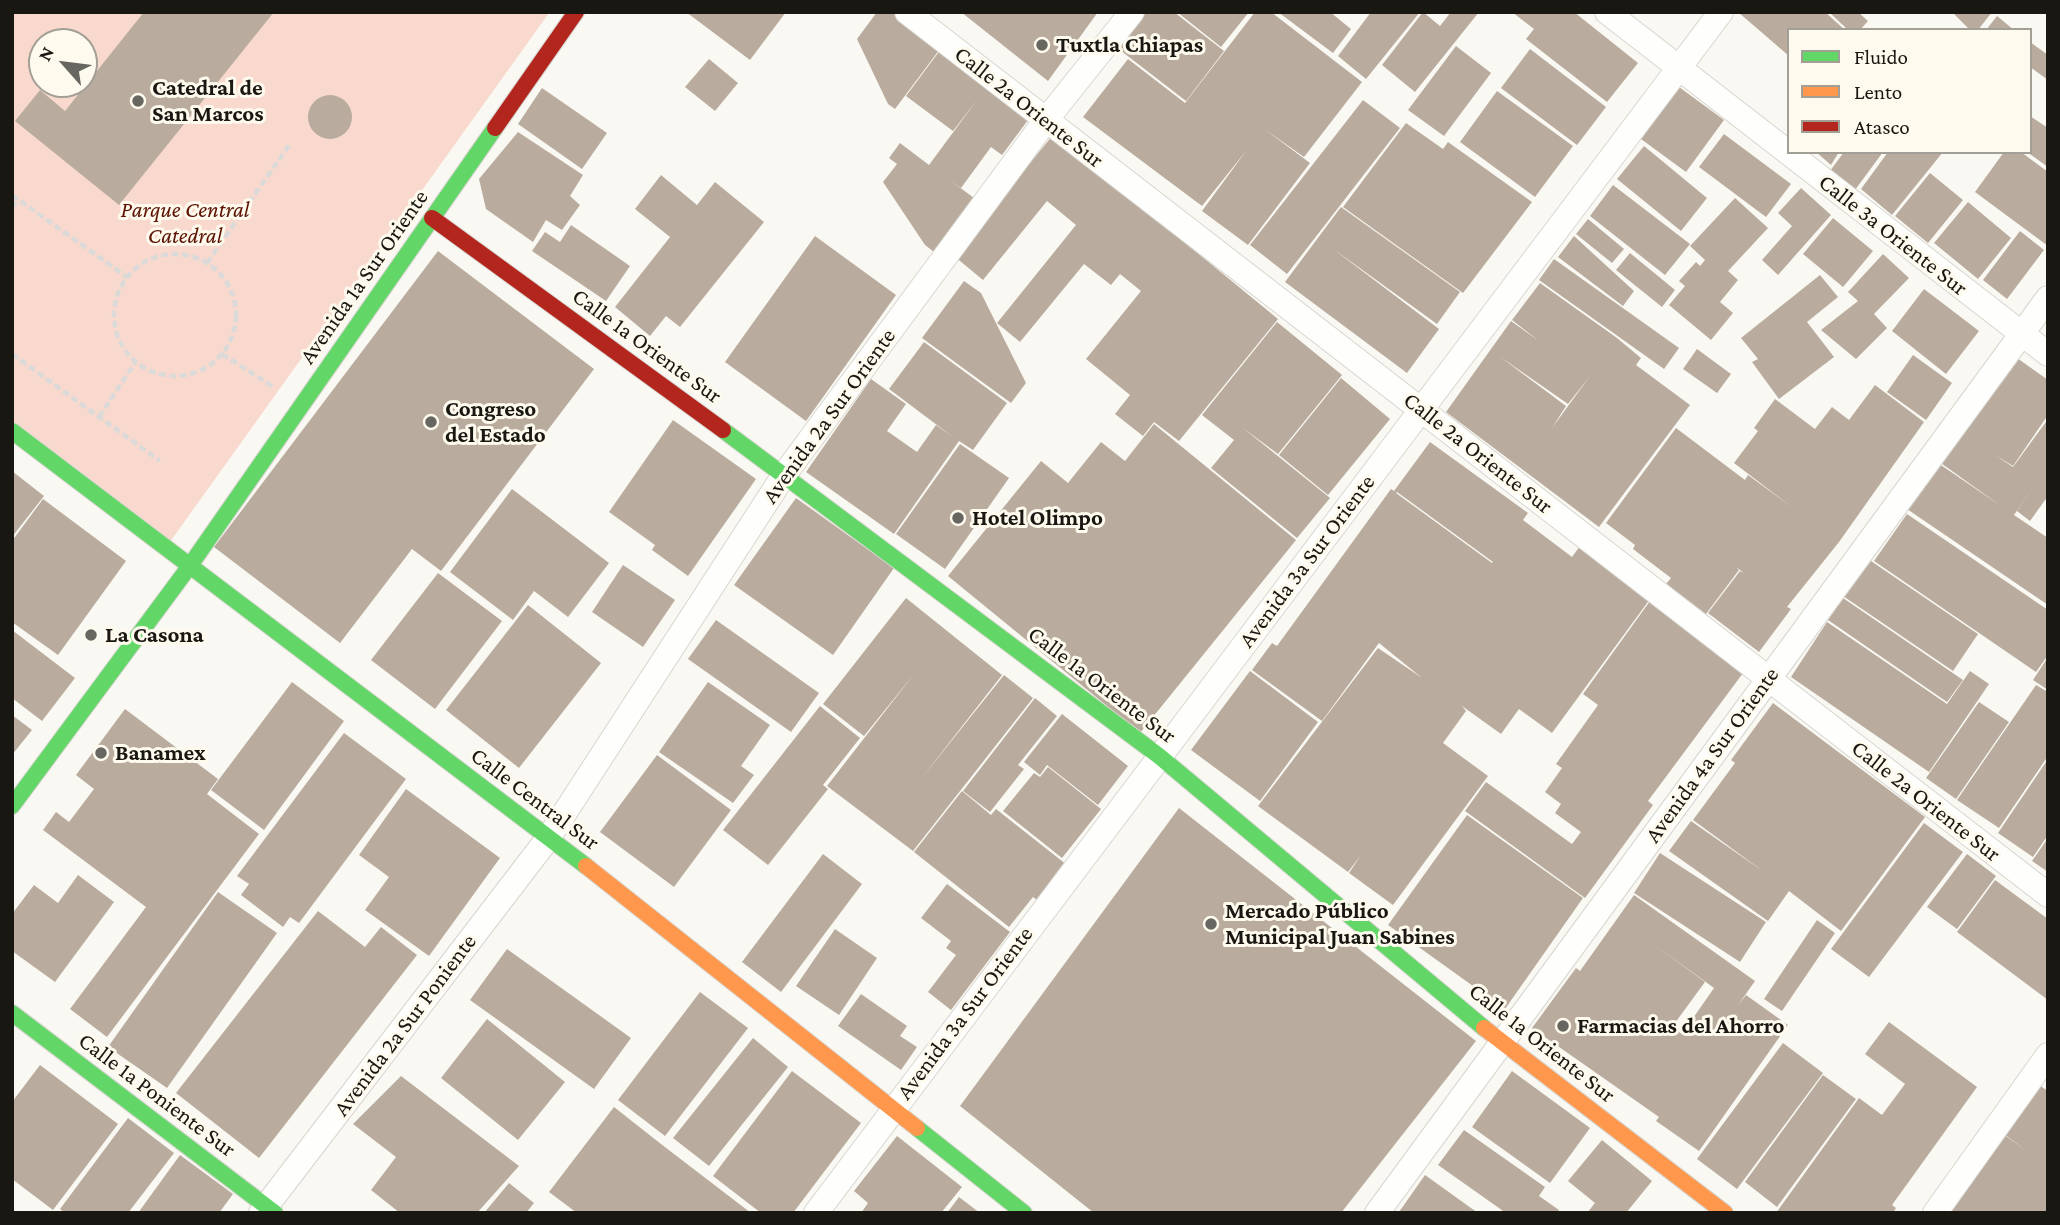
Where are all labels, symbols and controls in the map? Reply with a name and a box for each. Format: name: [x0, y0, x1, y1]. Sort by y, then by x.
north arrow: [28, 28, 98, 98]
legend: [1787, 28, 2032, 154]
place label: Tuxtla Chiapas: [1056, 31, 1203, 59]
marker: Tuxtla Chiapas: [1034, 37, 1050, 53]
street label: Calle 2a Oriente Sur: [949, 40, 1109, 174]
text: N: [33, 43, 58, 65]
text: Fluido: [1854, 45, 1908, 69]
place label: Catedral de San Marcos: [152, 74, 264, 128]
text: Lento: [1854, 80, 1902, 104]
marker: Catedral de San Marcos: [130, 93, 146, 109]
text: Atasco: [1854, 115, 1910, 139]
street label: Calle 3a Oriente Sur: [1813, 168, 1973, 302]
street label: Avenida 1a Sur Oriente: [294, 185, 434, 369]
park label: Parque Central Catedral: [121, 196, 249, 250]
street label: Calle 1a Oriente Sur: [567, 282, 727, 410]
street label: Avenida 2a Sur Oriente: [756, 323, 902, 509]
street label: Calle 2a Oriente Sur: [1398, 386, 1558, 520]
place label: Congreso del Estado: [445, 395, 546, 449]
marker: Congreso del Estado: [423, 414, 439, 430]
street label: Avenida 3a Sur Oriente: [1233, 469, 1381, 653]
place label: Hotel Olimpo: [972, 504, 1103, 532]
marker: Hotel Olimpo: [950, 510, 966, 526]
street label: Calle 1a Oriente Sur: [1023, 620, 1181, 750]
place label: La Casona: [105, 621, 204, 649]
marker: La Casona: [83, 627, 99, 643]
street label: Avenida 4a Sur Oriente: [1639, 662, 1785, 848]
street label: Calle 2a Oriente Sur: [1846, 734, 2006, 868]
place label: Banamex: [115, 739, 206, 767]
street label: Calle Central Sur: [465, 742, 605, 856]
marker: Banamex: [93, 745, 109, 761]
place label: Mercado Público Municipal Juan Sabines: [1225, 897, 1455, 951]
marker: Mercado Público Municipal Juan Sabines: [1203, 916, 1219, 932]
street label: Avenida 3a Sur Oriente: [891, 921, 1039, 1105]
street label: Avenida 2a Sur Poniente: [328, 929, 482, 1121]
street label: Calle 1a Oriente Sur: [1463, 977, 1621, 1109]
place label: Farmacias del Ahorro: [1577, 1012, 1784, 1040]
marker: Farmacias del Ahorro: [1555, 1018, 1571, 1034]
street label: Calle 1a Poniente Sur: [73, 1027, 241, 1163]

